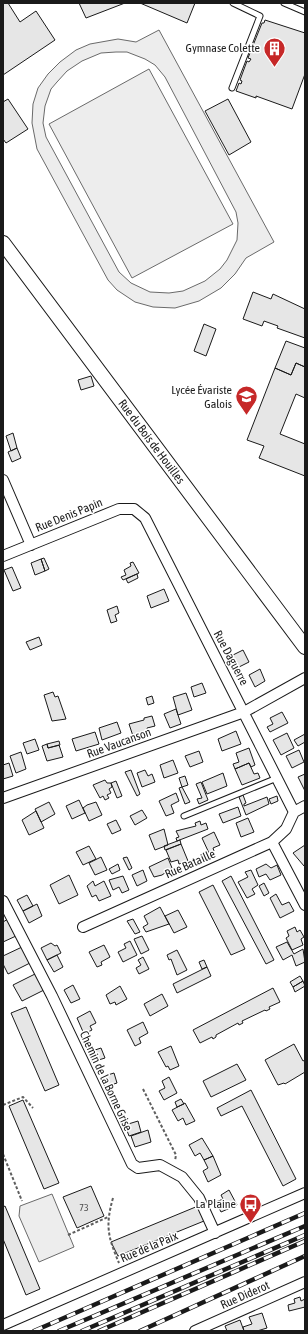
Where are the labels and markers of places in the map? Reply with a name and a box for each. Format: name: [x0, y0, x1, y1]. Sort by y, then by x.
building icon: Gymnase Colette: [262, 35, 288, 68]
place label: Gymnase Colette: [186, 41, 260, 55]
place label: Lycée Évariste Galois: [171, 383, 232, 411]
school or university icon: Lycée Évariste Galois: [234, 384, 260, 417]
bus stop icon: La Plaine: [238, 1191, 264, 1224]
place label: La Plaine: [195, 1197, 236, 1211]

